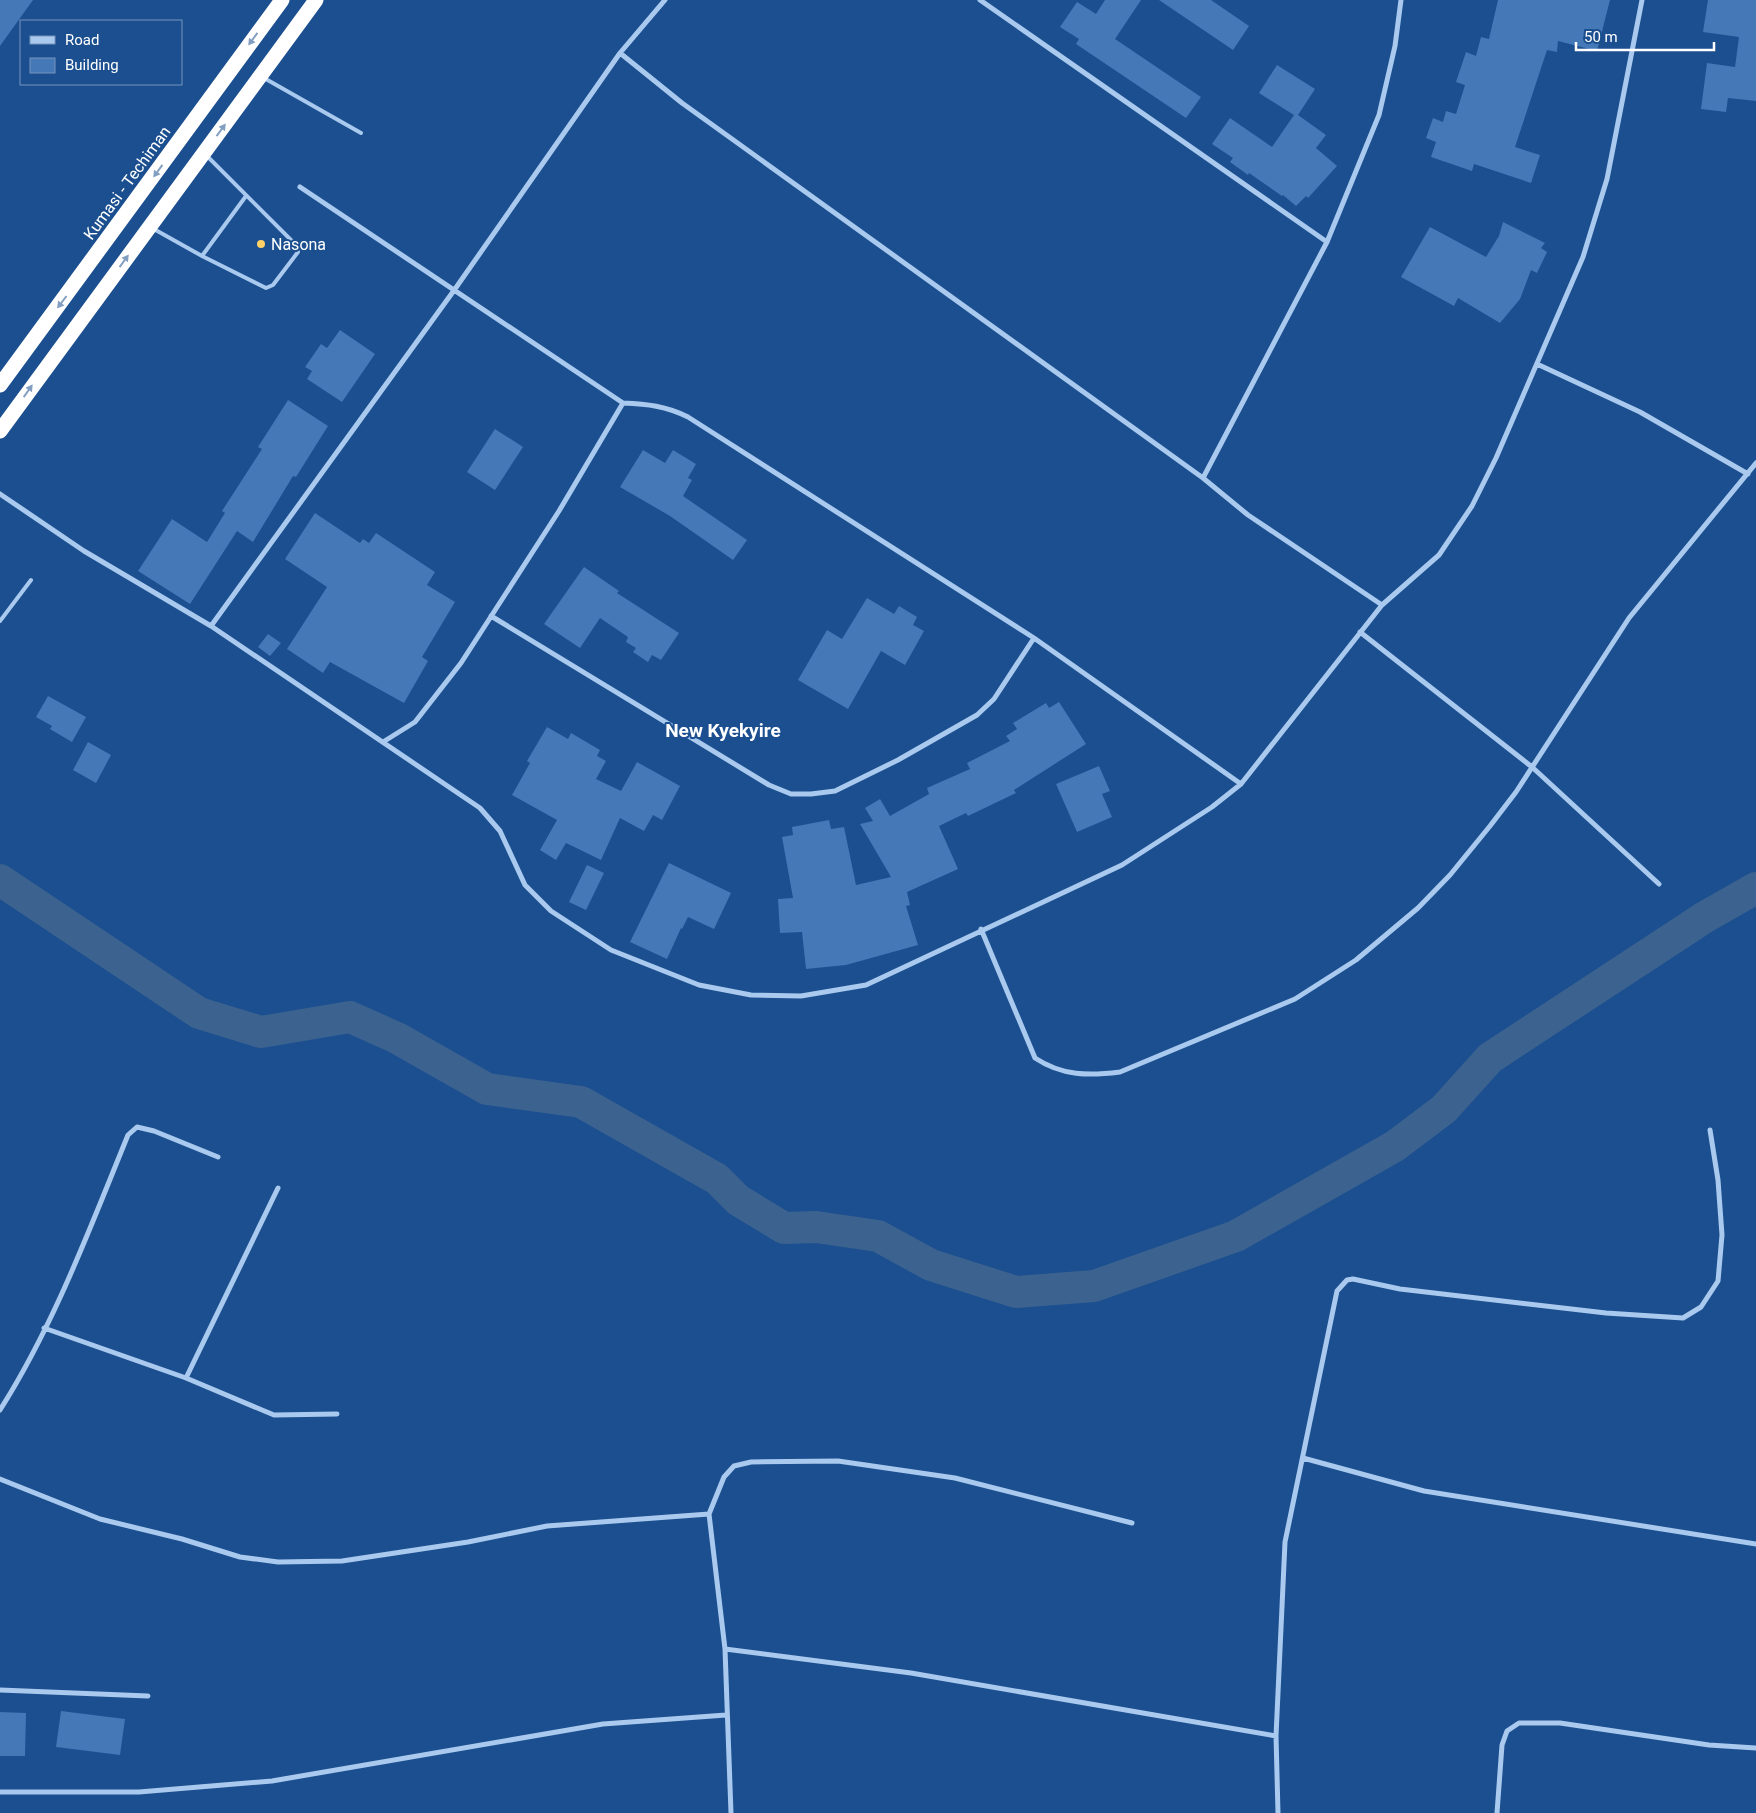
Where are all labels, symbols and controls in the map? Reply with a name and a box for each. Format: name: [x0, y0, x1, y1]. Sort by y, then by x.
legend: [20, 20, 182, 85]
scale bar: [1576, 20, 1714, 52]
text: 50 m: [1584, 28, 1618, 46]
text: Road: [65, 31, 99, 49]
one-way arrow: [248, 32, 258, 46]
text: Building: [65, 56, 119, 74]
street label: Kumasi - Techiman: [79, 123, 175, 243]
one-way arrow: [215, 124, 226, 137]
one-way arrow: [152, 164, 163, 177]
place label: Nasona: [271, 235, 326, 254]
marker: Nasona: [255, 238, 267, 250]
one-way arrow: [119, 255, 130, 268]
one-way arrow: [56, 295, 67, 308]
one-way arrow: [23, 385, 33, 398]
district label: New Kyekyire: [665, 719, 781, 742]

